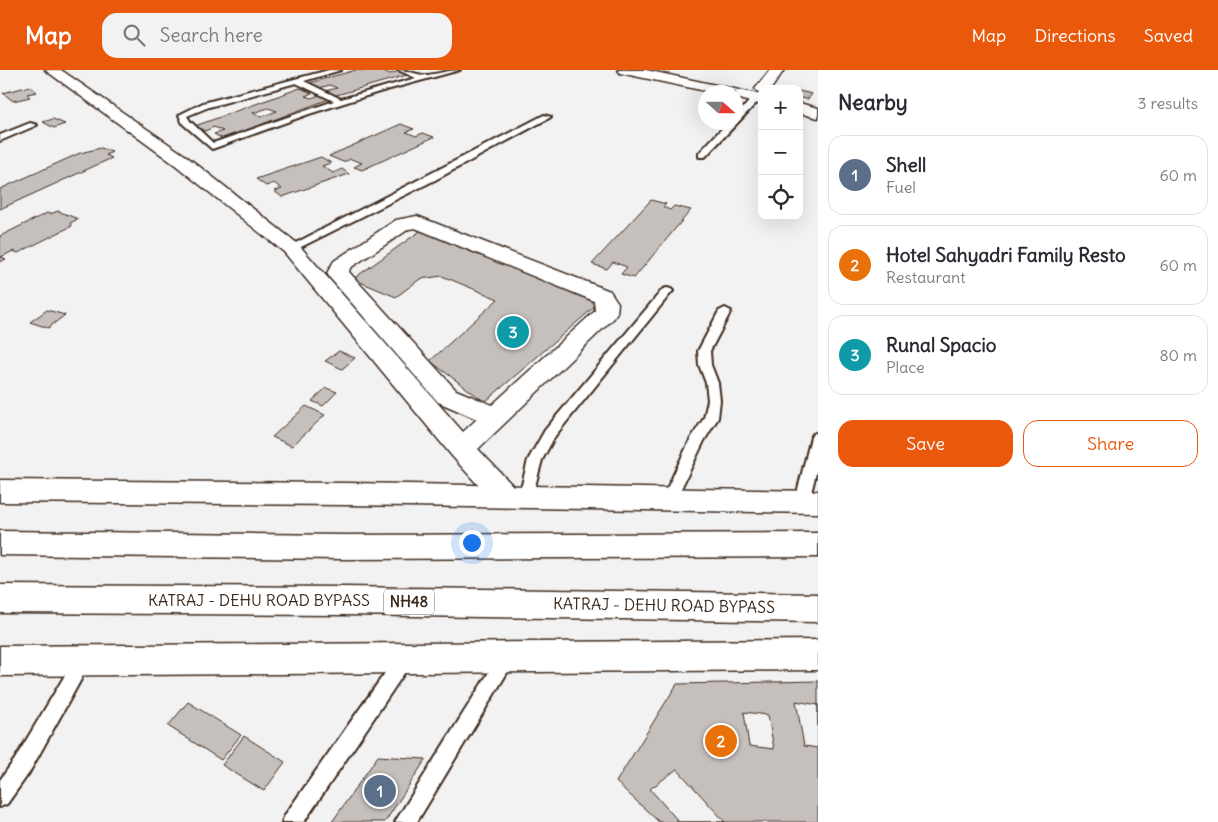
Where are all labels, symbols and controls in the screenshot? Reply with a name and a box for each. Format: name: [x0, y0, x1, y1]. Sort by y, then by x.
search box: [102, 13, 452, 58]
text: Map: [25, 20, 72, 50]
icon: search: [120, 21, 148, 49]
text: Search here: [160, 23, 263, 47]
text: Map: [971, 24, 1006, 47]
text: Directions: [1034, 24, 1116, 47]
text: Saved: [1144, 24, 1193, 47]
north arrow: [698, 85, 743, 130]
map controls: [758, 85, 803, 220]
button: +: [758, 85, 803, 130]
text: Nearby: [838, 89, 908, 116]
text: 3 results: [1138, 93, 1198, 113]
button: −: [758, 130, 803, 175]
text: Shell: [886, 153, 926, 177]
text: 1: [852, 165, 858, 185]
text: 60 m: [1159, 165, 1197, 185]
button: locate: [758, 175, 803, 220]
text: Fuel: [886, 177, 916, 197]
text: Hotel Sahyadri Family Resto: [886, 243, 1126, 267]
text: 2: [851, 255, 859, 275]
text: 60 m: [1159, 255, 1197, 275]
text: Restaurant: [886, 267, 966, 287]
pin: 3: [497, 313, 529, 351]
text: Runal Spacio: [886, 333, 996, 357]
text: 3: [850, 345, 860, 365]
text: 80 m: [1159, 345, 1197, 365]
text: Place: [886, 357, 925, 377]
button: Save: [838, 420, 1013, 467]
button: Share: [1023, 420, 1198, 467]
your location: [459, 530, 485, 556]
street label: KATRAJ - DEHU ROAD BYPASS: [148, 590, 370, 610]
road number: NH48: [384, 590, 434, 614]
street label: KATRAJ - DEHU ROAD BYPASS: [553, 593, 775, 617]
pin: 2: [705, 722, 737, 760]
pin: 1: [364, 772, 396, 810]

